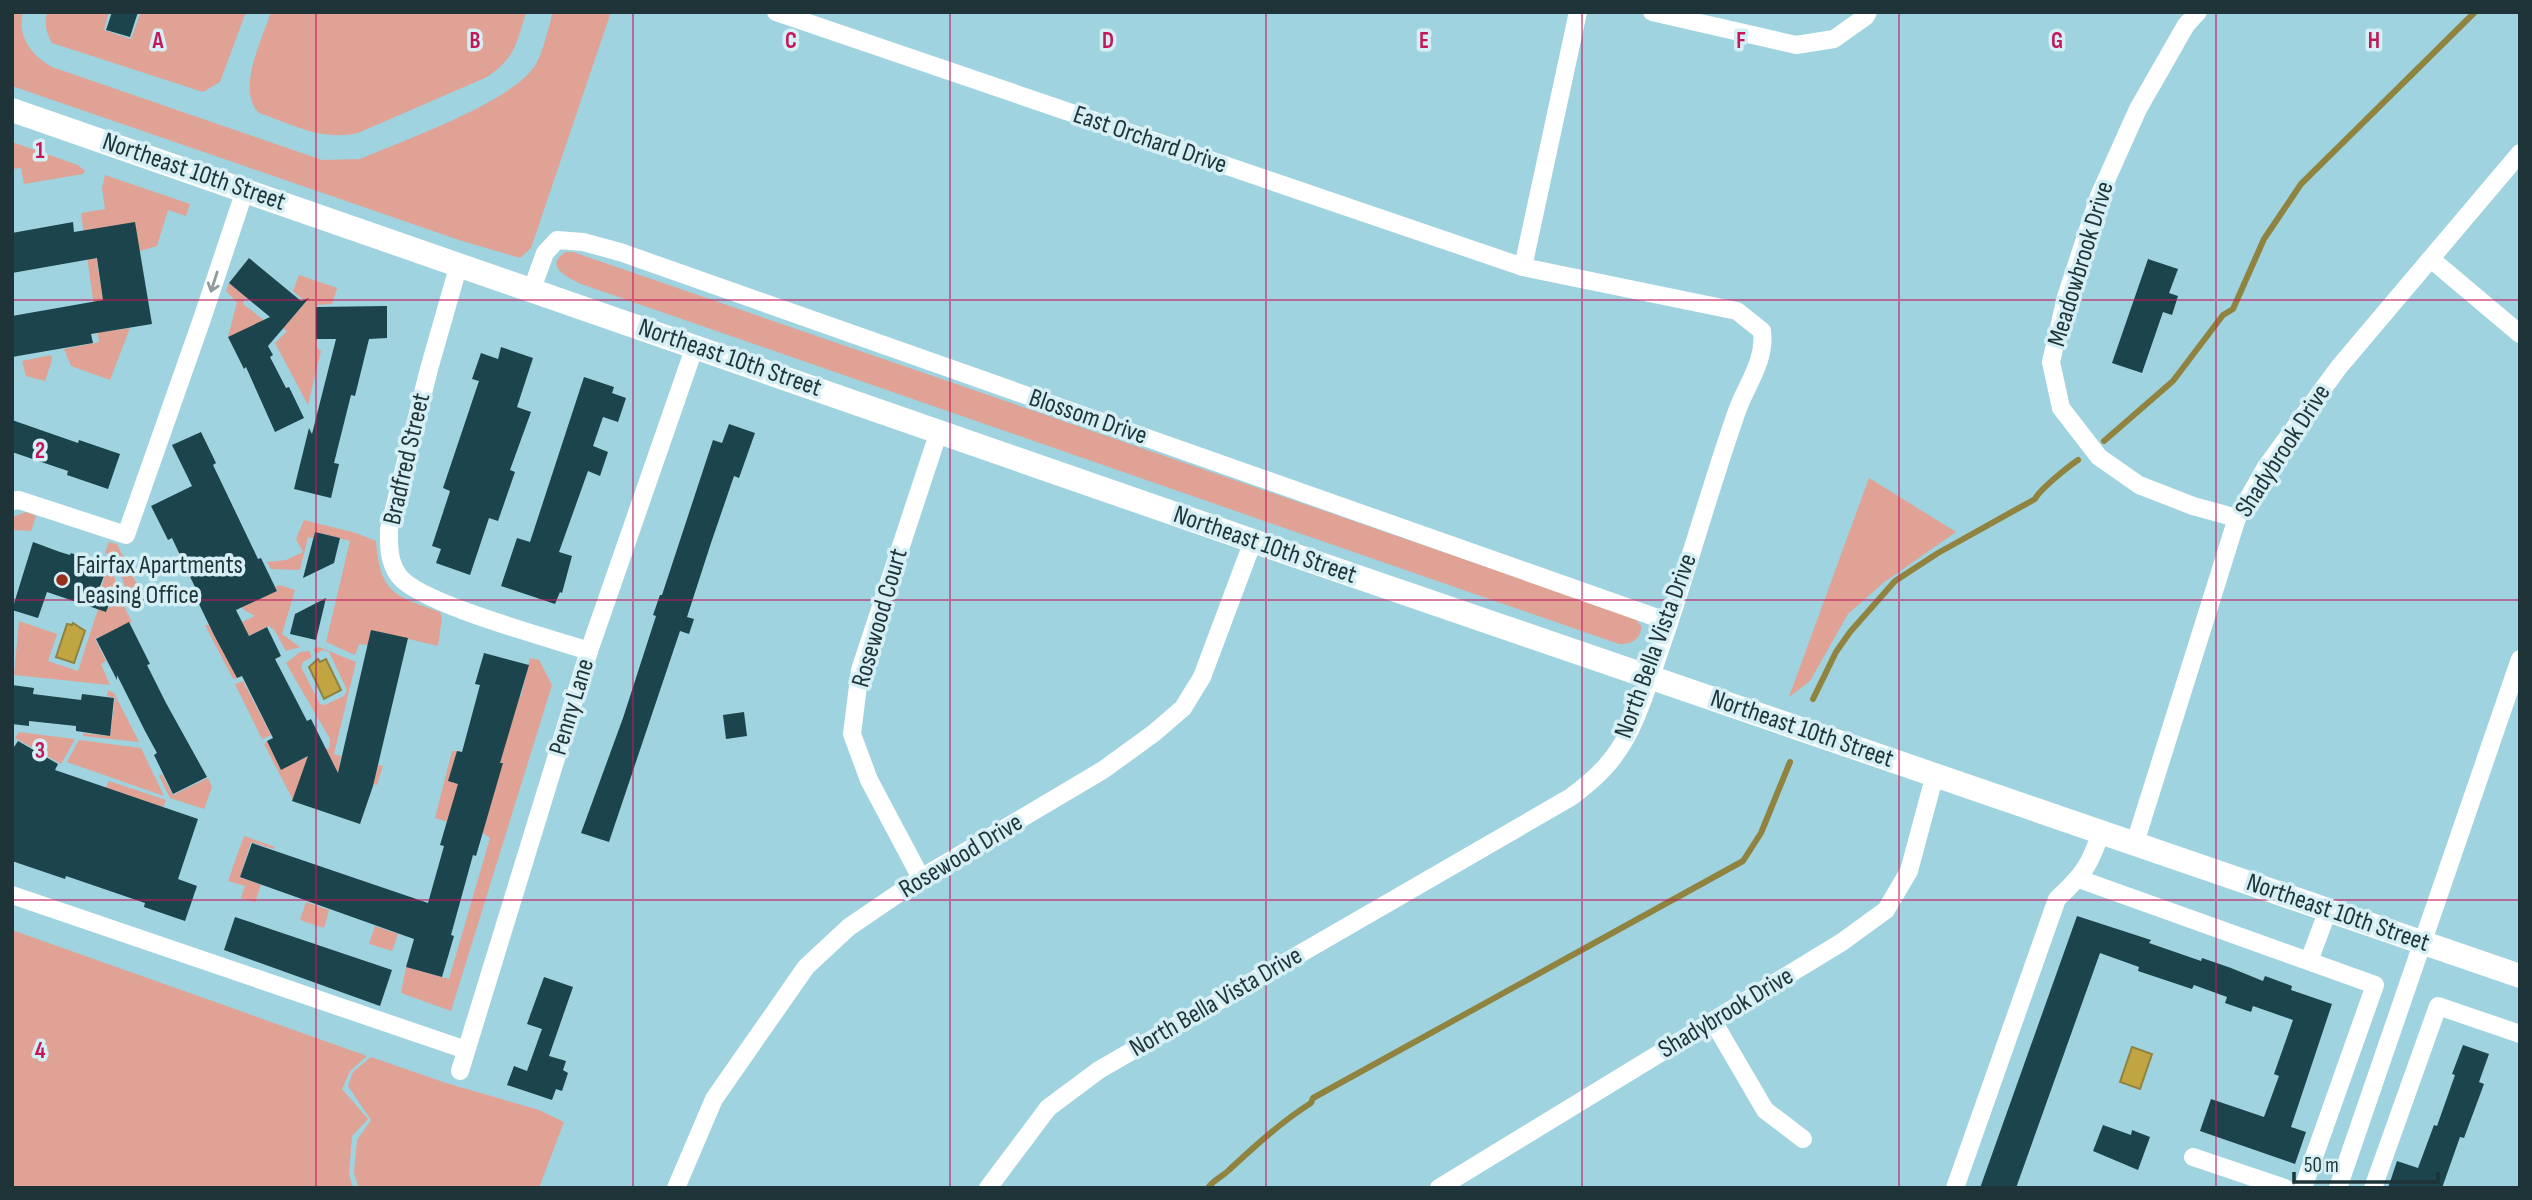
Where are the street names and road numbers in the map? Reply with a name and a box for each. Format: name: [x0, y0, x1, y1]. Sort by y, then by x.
street label: East Orchard Drive: [1069, 99, 1231, 181]
street label: Northeast 10th Street: [98, 126, 290, 218]
street label: Meadowbrook Drive: [2041, 178, 2121, 350]
street label: Northeast 10th Street: [634, 312, 826, 404]
street label: Shadybrook Drive: [2229, 379, 2337, 523]
street label: Blossom Drive: [1025, 382, 1151, 452]
street label: Bradfred Street: [377, 390, 437, 528]
street label: Northeast 10th Street: [1169, 499, 1361, 591]
street label: Rosewood Court: [845, 545, 915, 691]
street label: North Bella Vista Drive: [1608, 550, 1704, 742]
street label: Penny Lane: [543, 655, 601, 759]
street label: Northeast 10th Street: [1706, 683, 1898, 775]
street label: Rosewood Drive: [894, 807, 1028, 905]
street label: Northeast 10th Street: [2242, 867, 2434, 959]
street label: North Bella Vista Drive: [1124, 940, 1308, 1064]
street label: Shadybrook Drive: [1653, 961, 1799, 1065]

